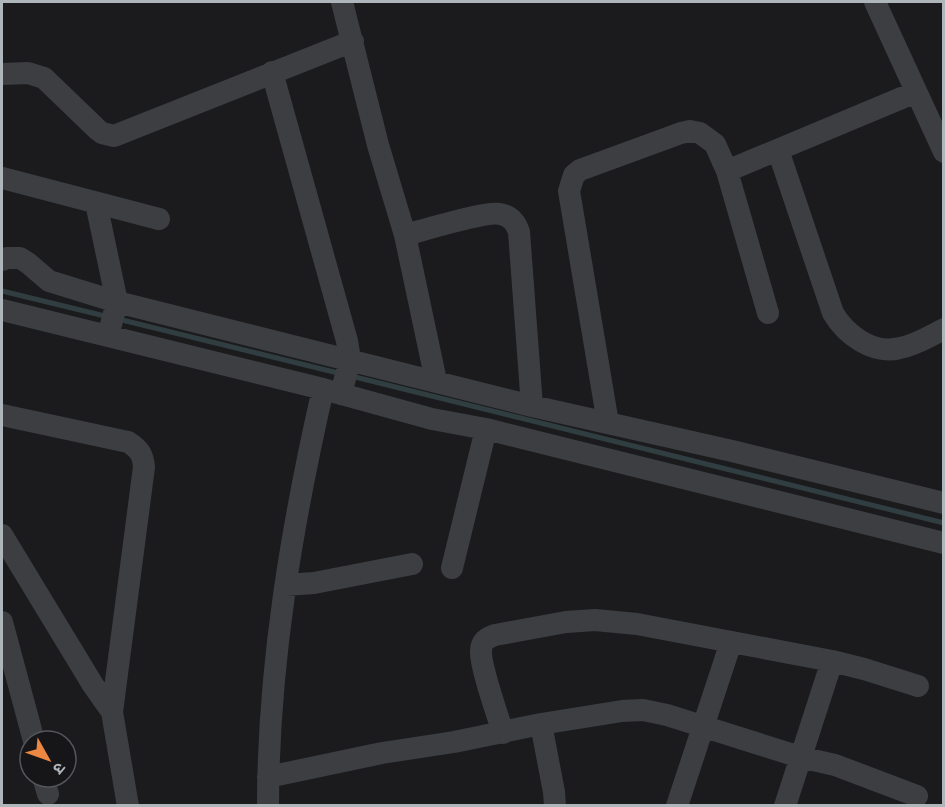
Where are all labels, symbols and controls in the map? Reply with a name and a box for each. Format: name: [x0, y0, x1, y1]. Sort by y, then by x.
north arrow: [18, 729, 78, 789]
text: उ: [47, 757, 71, 780]

